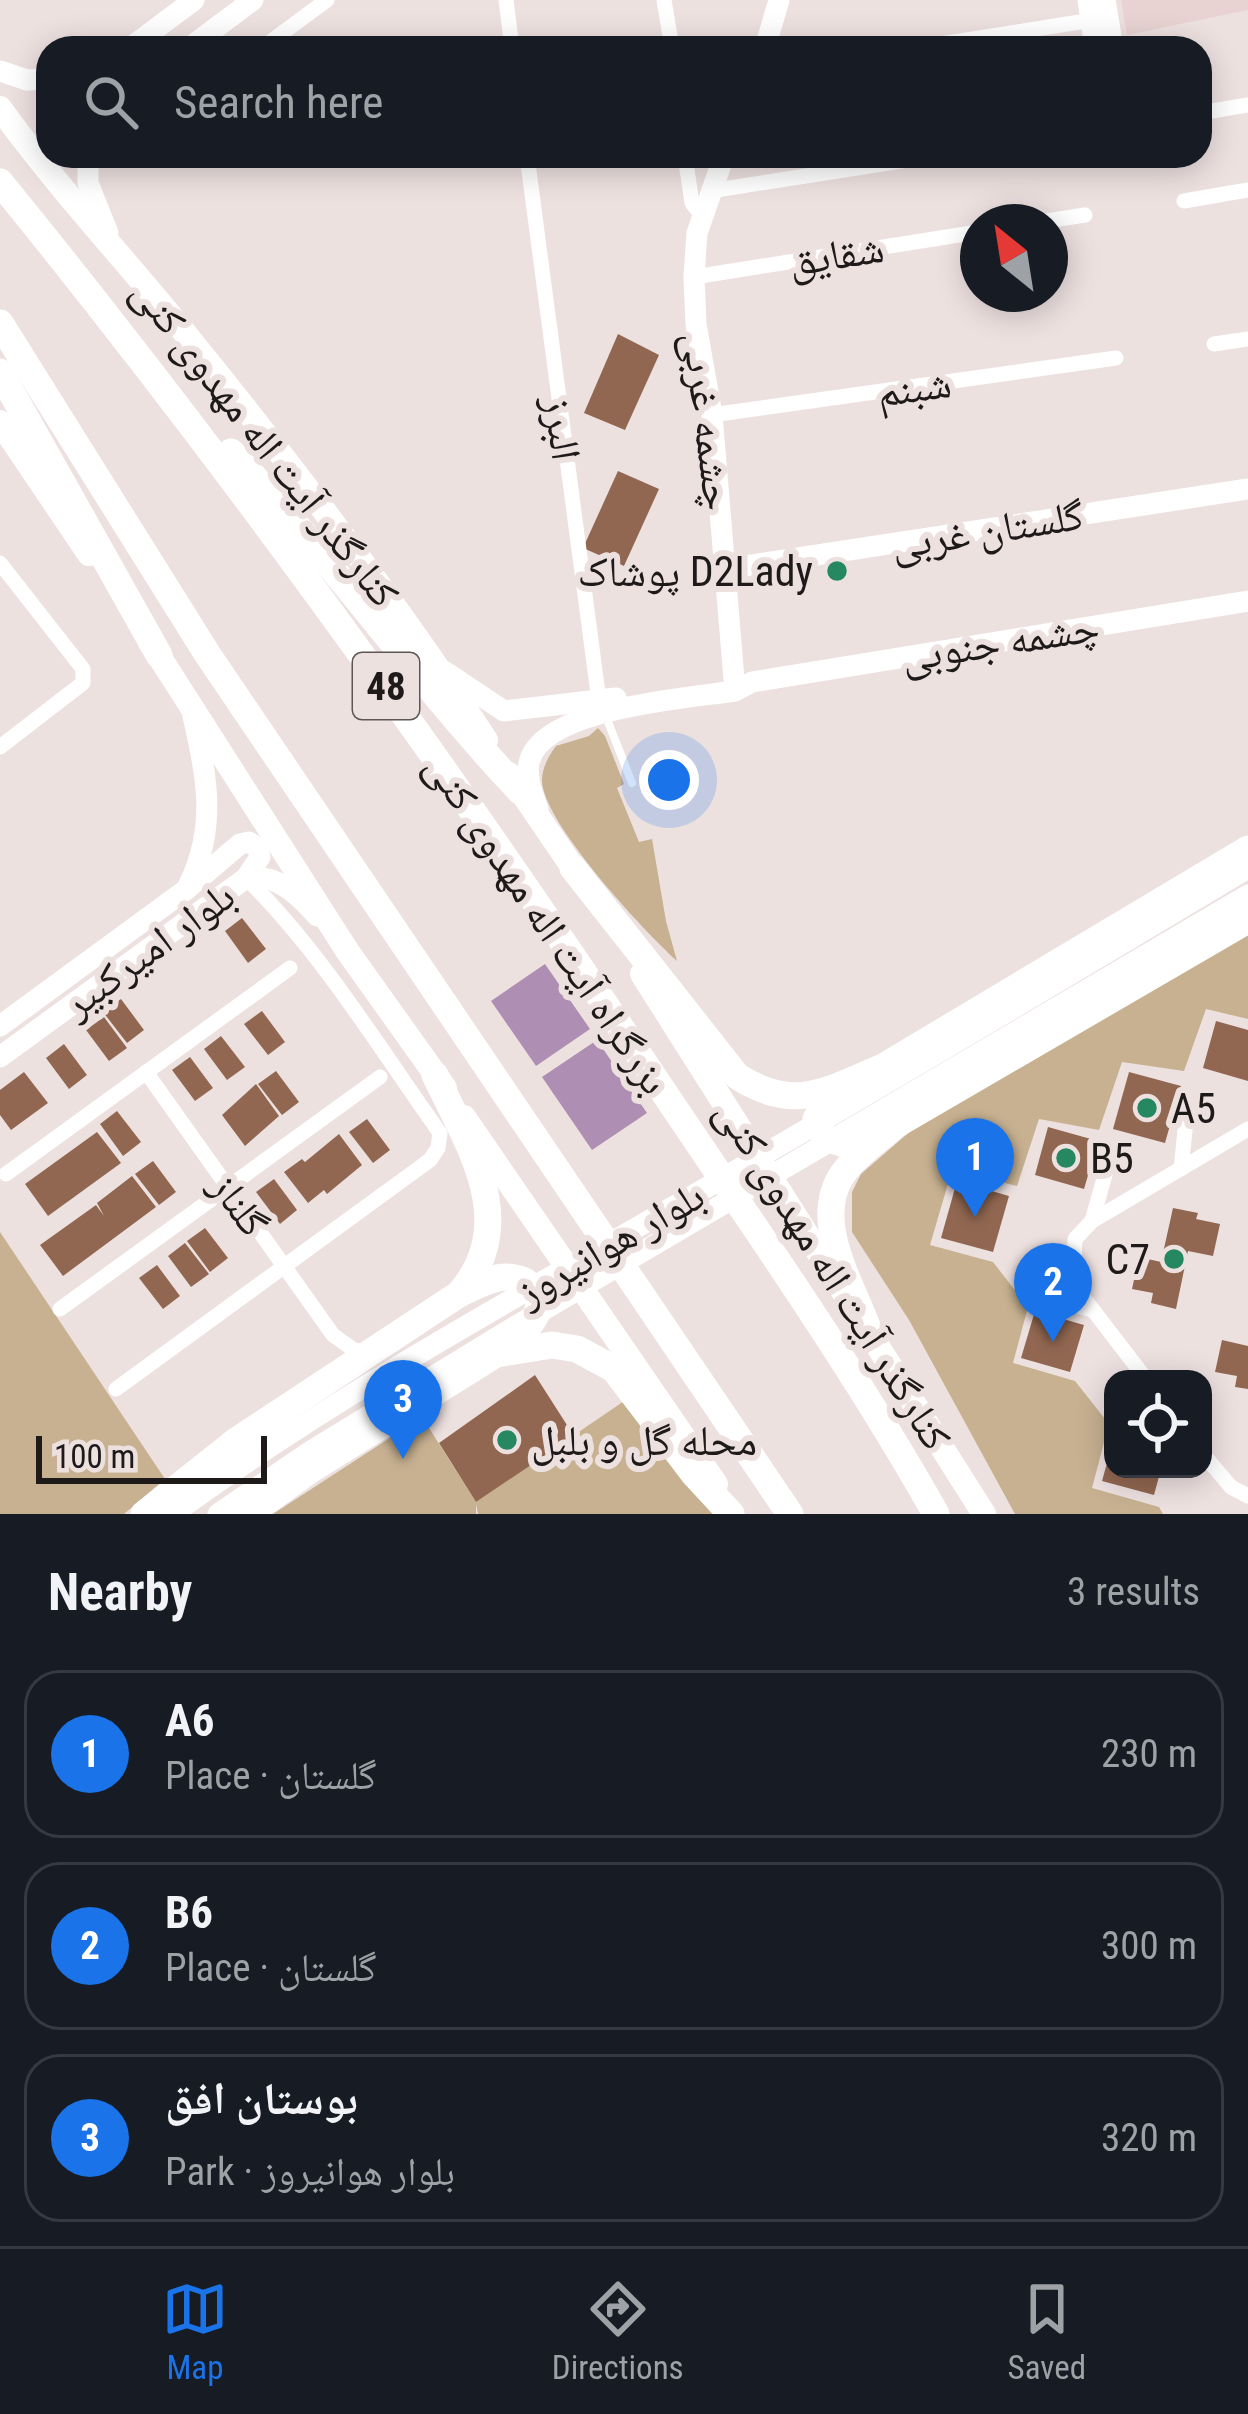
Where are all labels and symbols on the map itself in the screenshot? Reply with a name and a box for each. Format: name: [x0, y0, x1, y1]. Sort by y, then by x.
north arrow: [960, 204, 1068, 312]
street label: شقایق: [785, 223, 887, 287]
street label: کنارگذر آیت اله مهدوی کنی: [121, 268, 409, 617]
street label: چشمه غربی: [672, 329, 744, 513]
street label: شبنم: [874, 358, 955, 420]
street label: البرز: [534, 392, 591, 463]
street label: گلستان غربی: [887, 490, 1087, 570]
place label: پوشاک D2Lady: [578, 547, 813, 596]
marker: پوشاک D2Lady: [824, 558, 850, 584]
street label: چشمه جنوبی: [898, 602, 1103, 682]
road number: 48: [353, 653, 419, 719]
street label: بزرگراه آیت اله مهدوی کنی: [414, 744, 680, 1104]
your location: [639, 750, 699, 810]
street label: بلوار امیرکبیر: [52, 871, 244, 1029]
place label: A5: [1171, 1084, 1216, 1133]
street label: کنارگذر آیت اله مهدوی کنی: [705, 1090, 962, 1459]
marker: A5: [1134, 1095, 1160, 1121]
pin: 1: [936, 1118, 1014, 1217]
place label: B5: [1090, 1134, 1134, 1183]
marker: B5: [1053, 1145, 1079, 1171]
street label: گلناز: [200, 1162, 279, 1246]
street label: بلوار هوانیروز: [507, 1170, 712, 1317]
place label: C7: [1105, 1235, 1150, 1284]
pin: 2: [1014, 1243, 1092, 1342]
marker: C7: [1161, 1246, 1187, 1272]
pin: 3: [364, 1360, 442, 1459]
place label: محله گل و بلبل: [531, 1416, 757, 1466]
marker: محله گل و بلبل: [494, 1427, 520, 1453]
scale bar: [36, 1430, 267, 1483]

